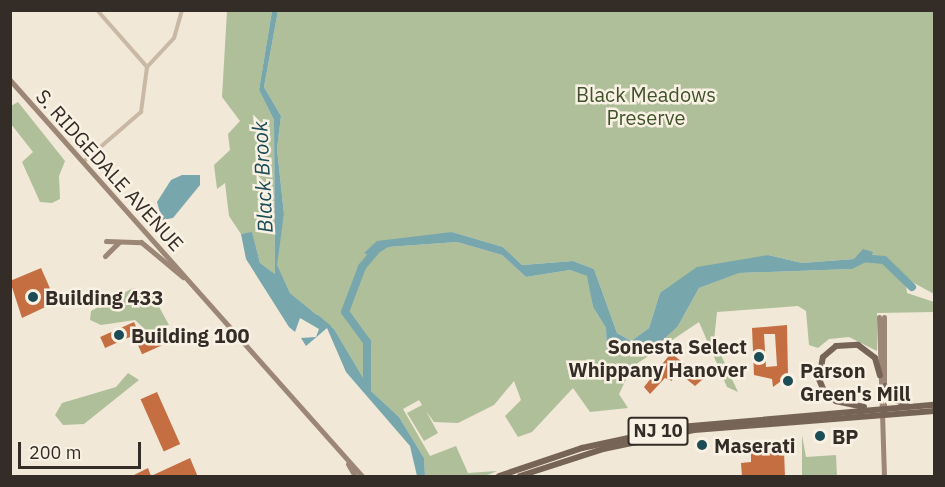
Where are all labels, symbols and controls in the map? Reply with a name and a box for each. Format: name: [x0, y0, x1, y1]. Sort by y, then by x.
park label: Black Meadows Preserve: [576, 82, 716, 129]
street label: S. RIDGEDALE AVENUE: [31, 84, 189, 256]
water label: Black Brook: [246, 121, 278, 233]
place label: Building 433: [45, 285, 164, 309]
marker: Building 433: [26, 290, 40, 304]
place label: Building 100: [131, 323, 250, 347]
marker: Building 100: [112, 328, 126, 342]
place label: Sonesta Select Whippany Hanover: [568, 334, 747, 381]
marker: Sonesta Select Whippany Hanover: [752, 350, 766, 364]
place label: Parson Green's Mill: [800, 358, 911, 405]
marker: Parson Green's Mill: [781, 374, 795, 388]
road number: NJ 10: [626, 416, 690, 446]
place label: BP: [832, 424, 858, 448]
marker: BP: [813, 429, 827, 443]
scale bar: [21, 430, 144, 468]
place label: Maserati: [714, 433, 796, 457]
marker: Maserati: [695, 438, 709, 452]
text: 200 m: [29, 441, 81, 464]

